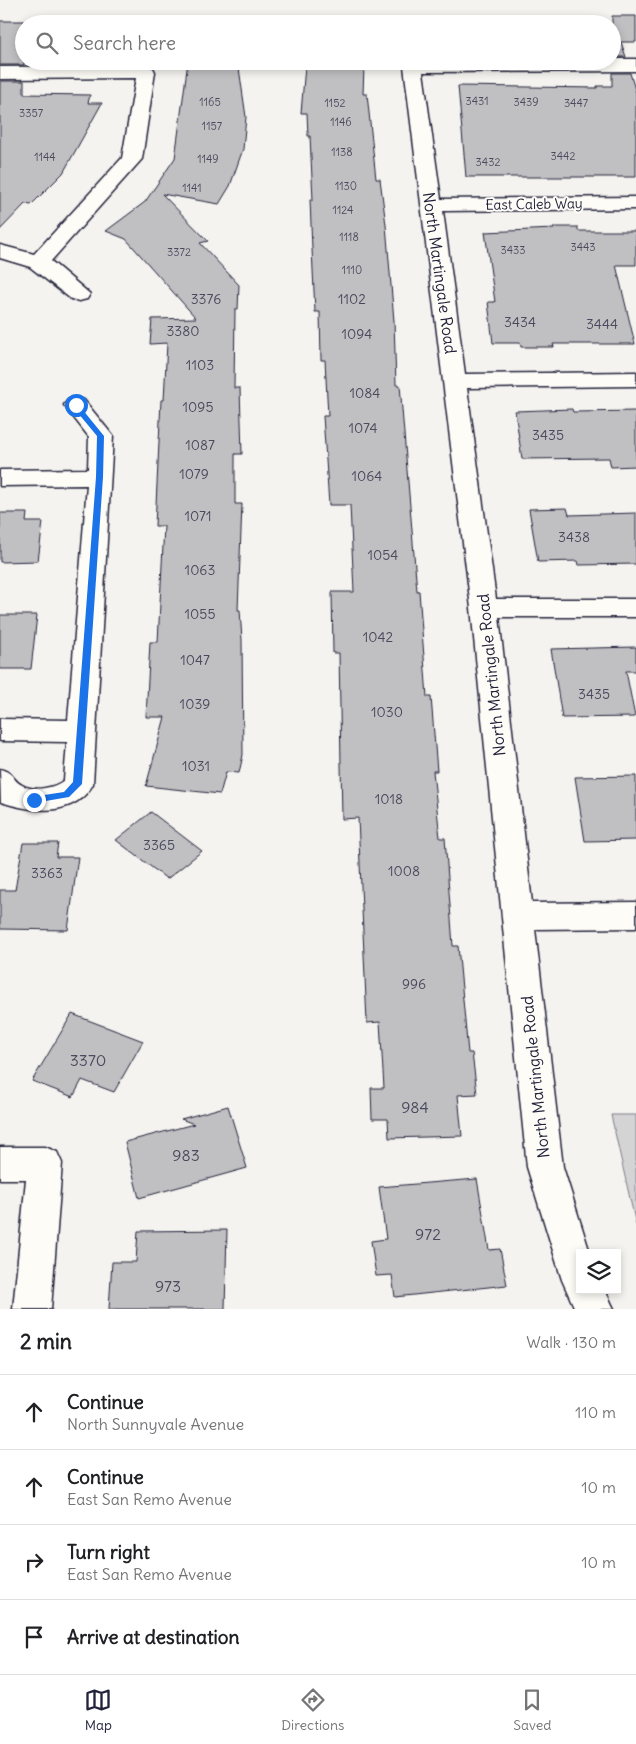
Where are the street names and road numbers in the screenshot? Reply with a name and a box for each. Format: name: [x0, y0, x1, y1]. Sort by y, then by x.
street label: North Martingale Road: [419, 191, 461, 355]
street label: East Caleb Way: [485, 194, 583, 214]
street label: North Martingale Road: [473, 593, 509, 757]
street label: North Martingale Road: [517, 995, 553, 1159]

